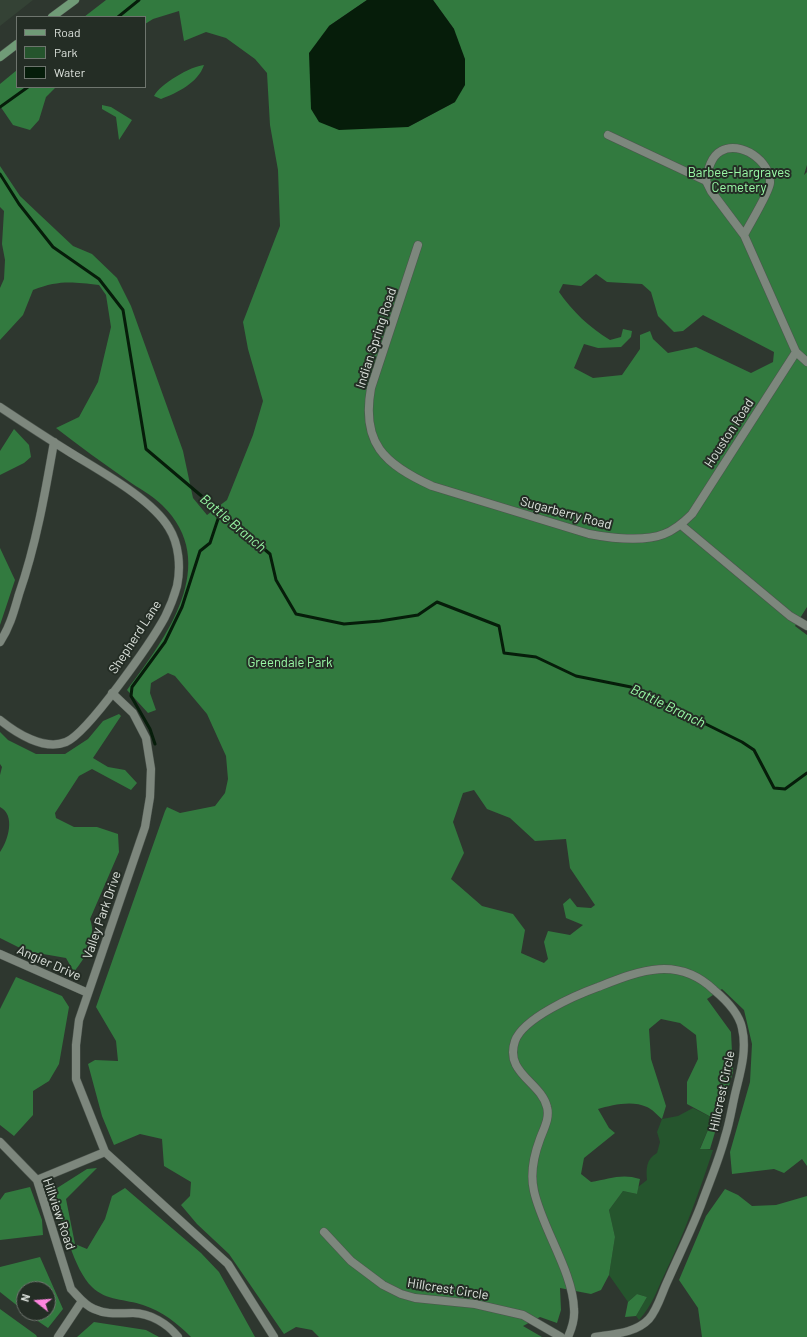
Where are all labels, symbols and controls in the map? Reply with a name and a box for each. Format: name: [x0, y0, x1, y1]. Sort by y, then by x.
legend: [16, 16, 146, 88]
text: Road: [54, 25, 81, 39]
text: Park: [54, 45, 78, 59]
text: Water: [54, 65, 85, 79]
park label: Barbee-Hargraves Cemetery: [688, 165, 790, 196]
street label: Indian Spring Road: [352, 286, 400, 390]
street label: Houston Road: [701, 396, 757, 470]
water label: Battle Branch: [197, 491, 269, 555]
street label: Sugarberry Road: [519, 493, 613, 533]
street label: Shepherd Lane: [105, 597, 165, 677]
park label: Greendale Park: [247, 655, 333, 671]
water label: Battle Branch: [628, 681, 708, 731]
street label: Valley Park Drive: [80, 869, 124, 961]
street label: Angier Drive: [15, 942, 83, 984]
street label: Hillcrest Circle: [706, 1049, 738, 1133]
street label: Hillview Road: [39, 1176, 79, 1252]
street label: Hillcrest Circle: [406, 1275, 490, 1303]
north arrow: [16, 1281, 56, 1321]
text: N: [18, 1292, 32, 1303]

